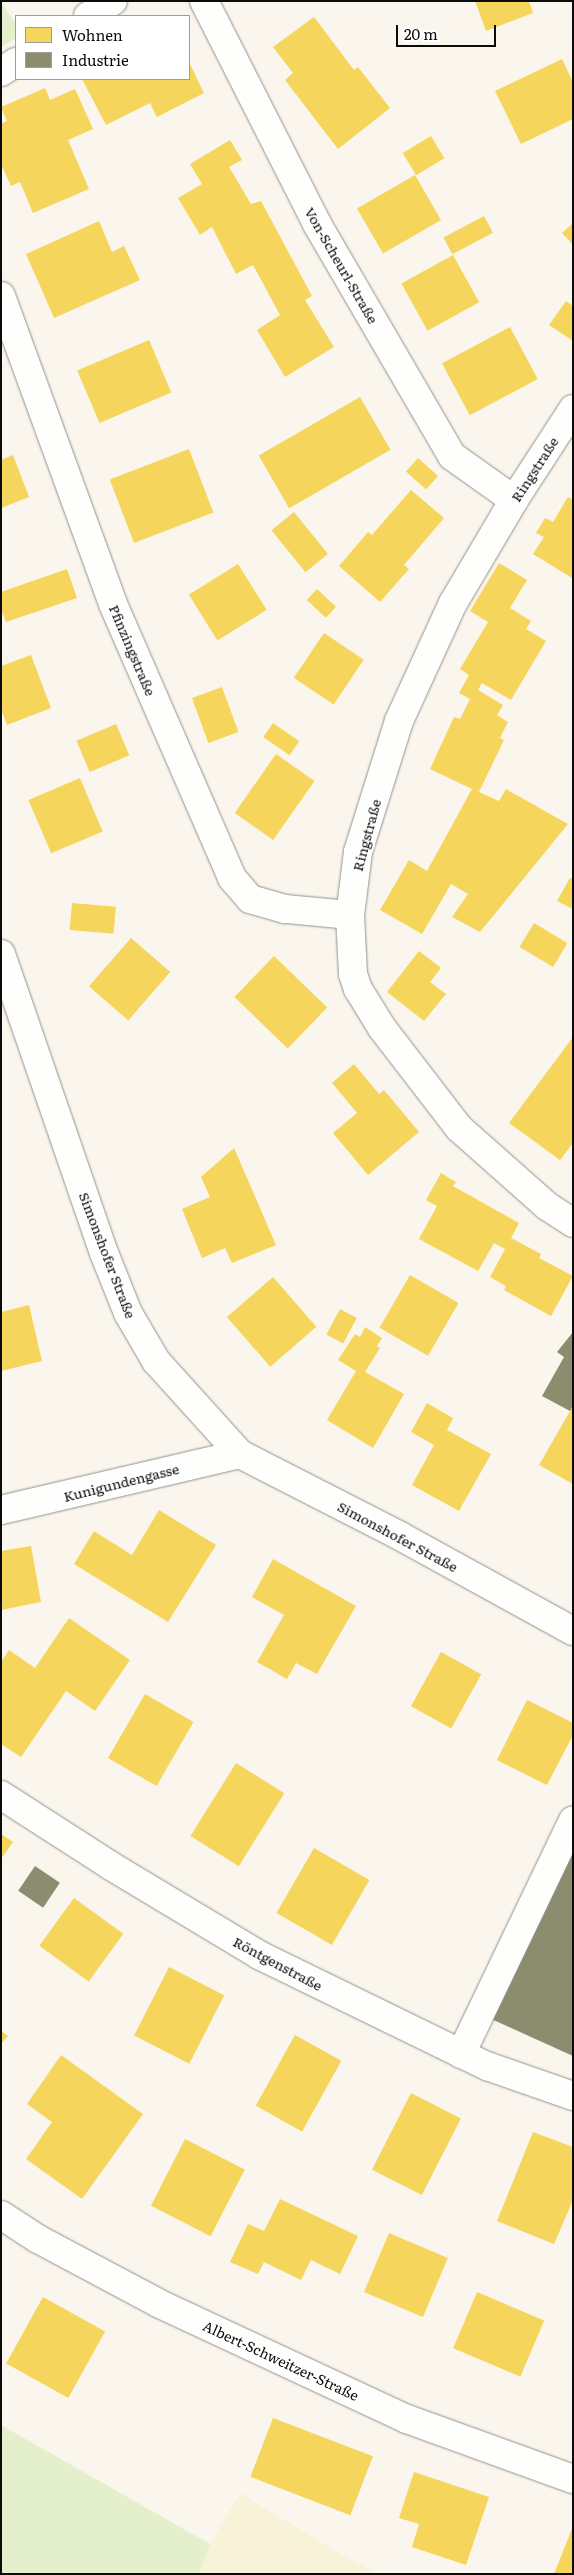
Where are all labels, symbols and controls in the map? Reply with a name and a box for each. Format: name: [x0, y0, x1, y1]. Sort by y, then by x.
legend: [15, 15, 190, 80]
scale bar: [399, 15, 499, 47]
text: 20 m: [404, 22, 438, 45]
text: Wohnen: [62, 23, 123, 46]
text: Industrie: [62, 48, 129, 71]
street label: Von-Scheurl-Straße: [302, 204, 382, 326]
street label: Ringstraße: [507, 433, 561, 505]
street label: Pfinzingstraße: [106, 602, 160, 698]
street label: Ringstraße: [348, 797, 384, 873]
street label: Simonshofer Straße: [76, 1190, 140, 1320]
street label: Kunigundengasse: [62, 1460, 180, 1504]
street label: Simonshofer Straße: [335, 1497, 461, 1575]
street label: Röntgenstraße: [231, 1932, 325, 1994]
street label: Albert-Schweitzer-Straße: [200, 2316, 362, 2404]

